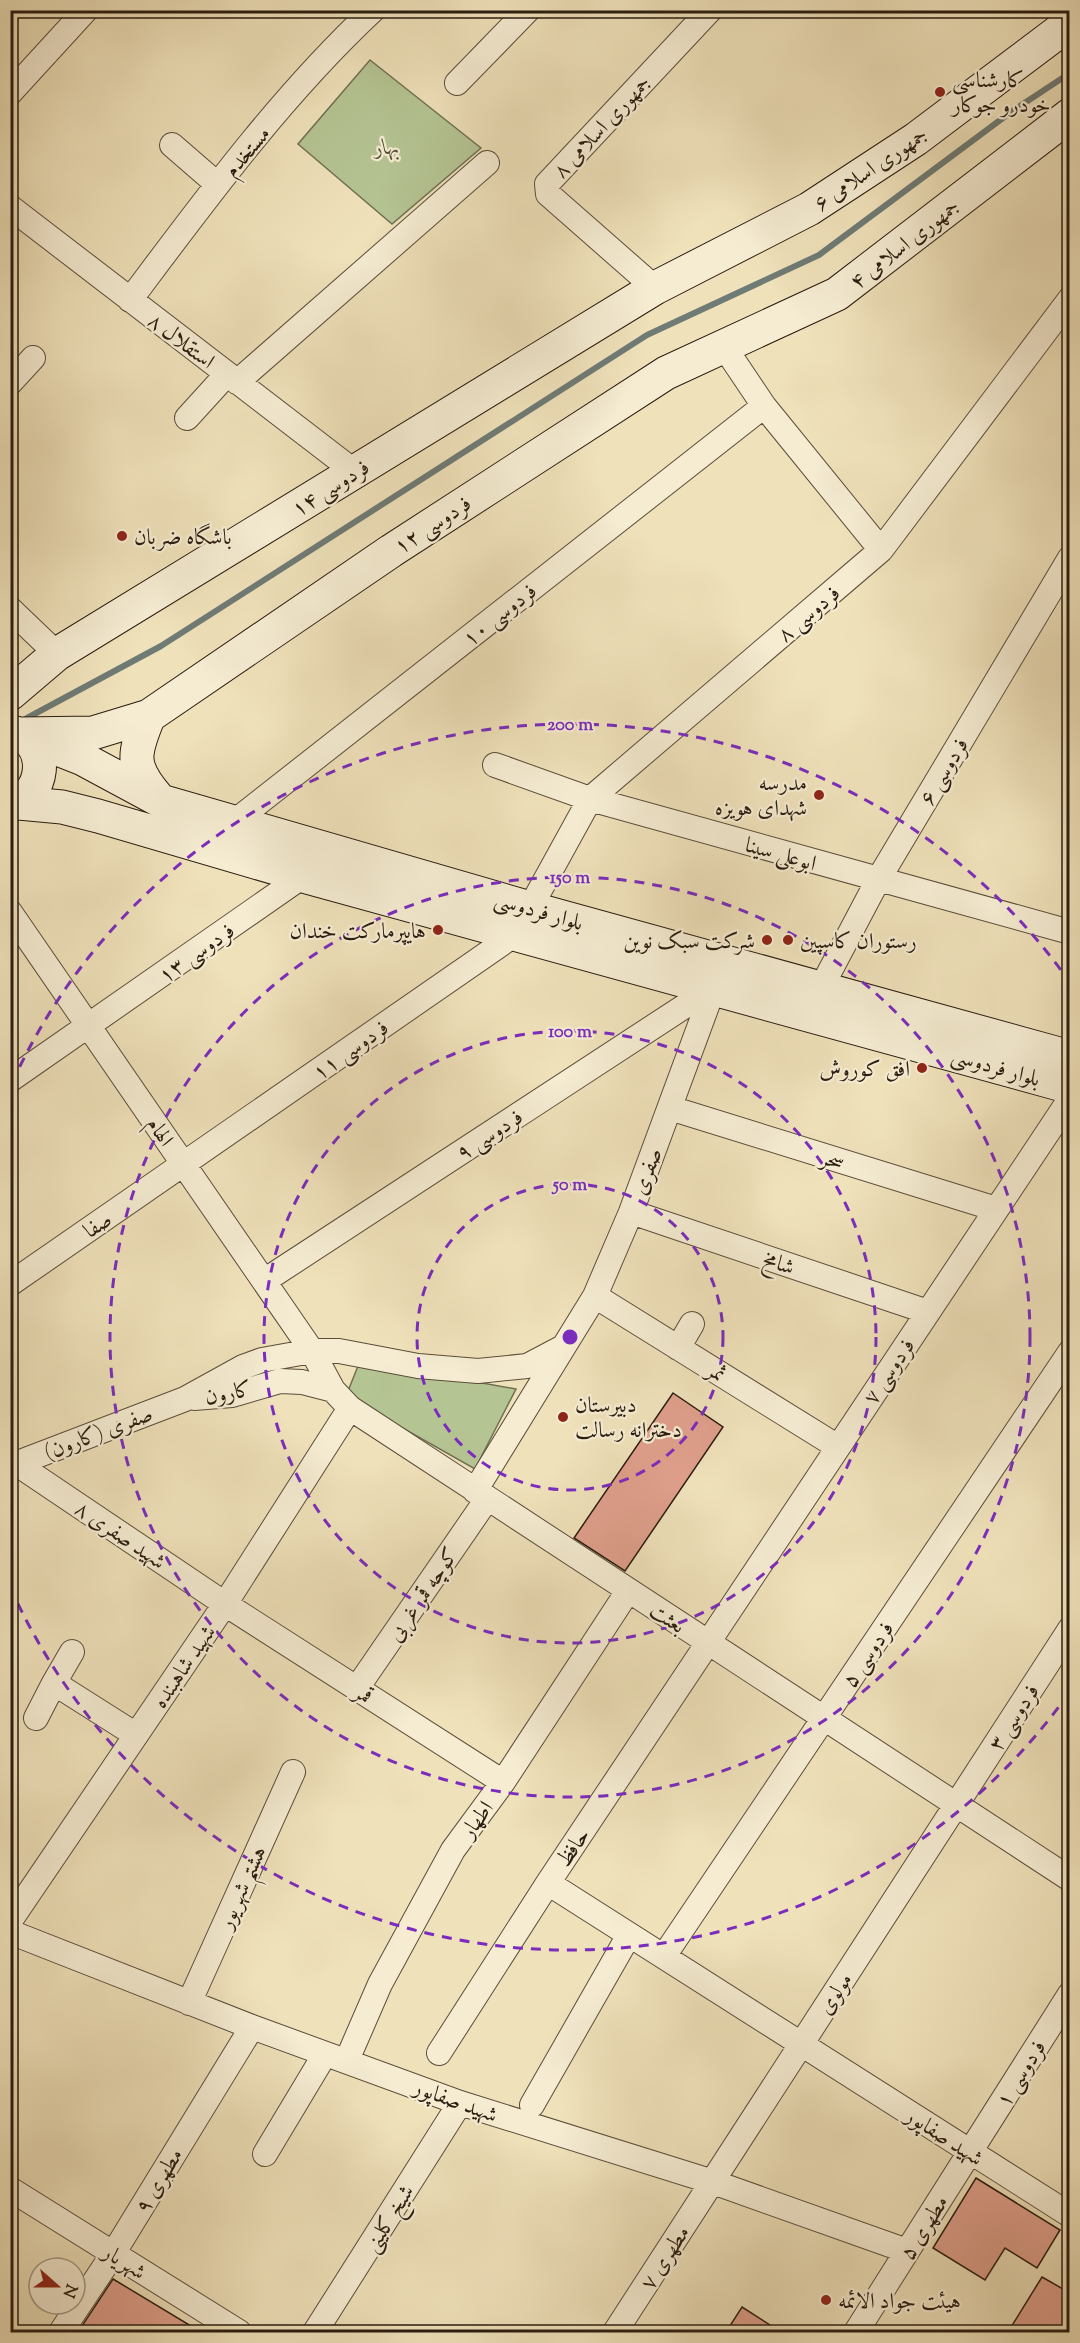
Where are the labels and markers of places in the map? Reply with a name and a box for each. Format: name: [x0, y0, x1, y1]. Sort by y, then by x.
place label: کارشناسی خودرو جوکار: [950, 66, 1051, 123]
marker: کارشناسی خودرو جوکار: [933, 85, 947, 99]
place label: باشگاه ضربان: [134, 523, 232, 555]
marker: باشگاه ضربان: [115, 529, 129, 543]
place label: مدرسه شهدای هویزه: [715, 769, 807, 826]
marker: مدرسه شهدای هویزه: [812, 788, 826, 802]
place label: هایپرمارکت خندان: [289, 917, 426, 949]
marker: هایپرمارکت خندان: [431, 923, 445, 937]
place label: شرکت سبک نوین: [623, 927, 755, 959]
place label: رستوران کاسپین: [800, 927, 917, 959]
marker: شرکت سبک نوین: [760, 933, 774, 947]
marker: رستوران کاسپین: [781, 933, 795, 947]
place label: افق کوروش: [819, 1055, 910, 1087]
marker: افق کوروش: [915, 1061, 929, 1075]
centre of rings: [560, 1327, 580, 1347]
place label: دبیرستان دخترانه رسالت: [575, 1391, 682, 1448]
marker: دبیرستان دخترانه رسالت: [556, 1410, 570, 1424]
place label: هیئت جواد الائمه: [838, 2287, 961, 2319]
marker: هیئت جواد الائمه: [819, 2293, 833, 2307]

